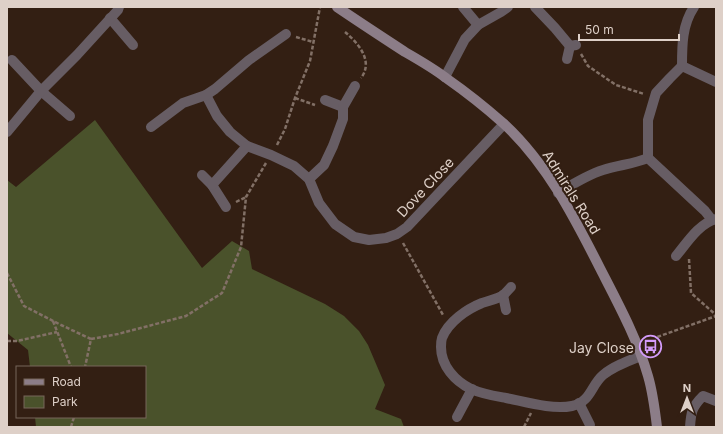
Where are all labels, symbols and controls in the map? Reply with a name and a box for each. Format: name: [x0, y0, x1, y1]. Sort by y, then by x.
scale bar: [579, 16, 679, 42]
text: 50 m: [585, 22, 614, 37]
street label: Admirals Road: [539, 147, 605, 237]
street label: Dove Close: [393, 154, 457, 220]
bus stop icon: Jay Close: [637, 334, 663, 360]
place label: Jay Close: [569, 339, 634, 356]
legend: [16, 366, 146, 418]
text: Road: [52, 374, 81, 389]
north arrow: [667, 378, 707, 418]
text: N: [683, 381, 691, 395]
text: Park: [52, 394, 78, 409]

